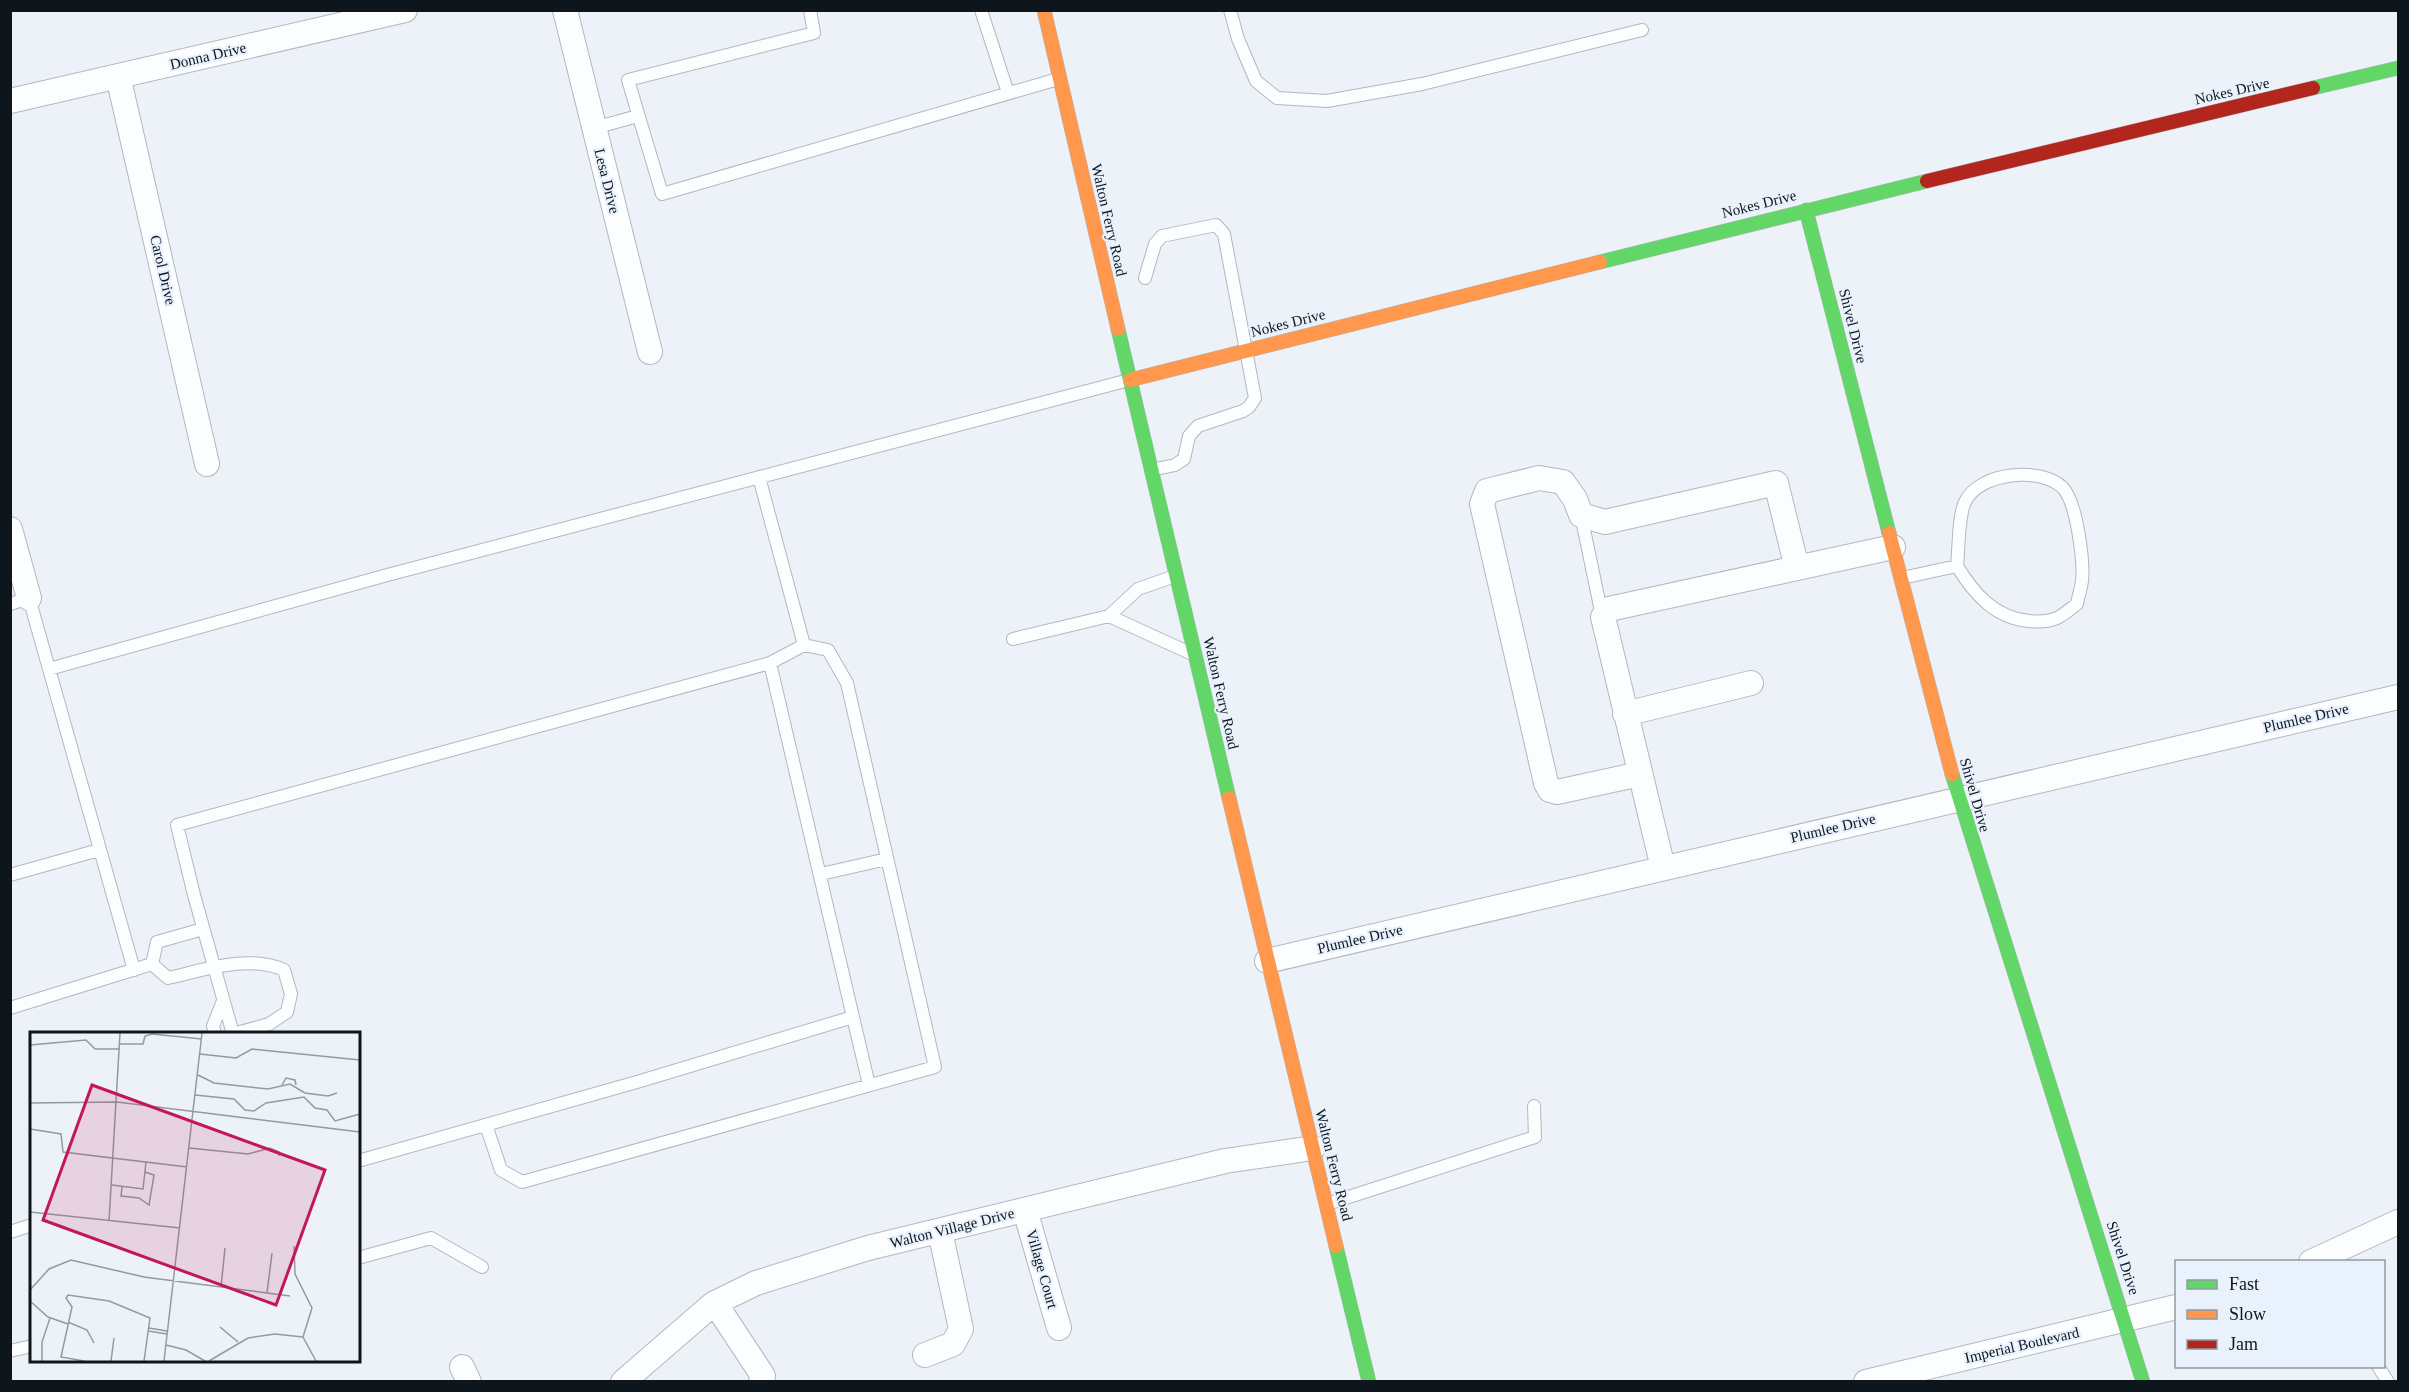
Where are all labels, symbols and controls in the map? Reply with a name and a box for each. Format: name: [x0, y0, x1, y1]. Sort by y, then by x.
street label: Donna Drive: [168, 39, 248, 73]
street label: Nokes Drive: [2193, 75, 2271, 107]
street label: Lesa Drive: [591, 147, 623, 215]
street label: Walton Ferry Road: [1088, 162, 1130, 278]
street label: Nokes Drive: [1720, 187, 1798, 221]
street label: Carol Drive: [147, 233, 179, 307]
street label: Shivel Drive: [1836, 287, 1870, 365]
street label: Nokes Drive: [1249, 306, 1327, 340]
street label: Walton Ferry Road: [1200, 635, 1242, 751]
street label: Plumlee Drive: [2262, 700, 2351, 736]
street label: Shivel Drive: [1957, 756, 1993, 834]
street label: Plumlee Drive: [1789, 810, 1878, 846]
street label: Plumlee Drive: [1316, 921, 1405, 957]
inset map: [30, 1032, 360, 1362]
street label: Walton Ferry Road: [1312, 1107, 1356, 1223]
street label: Walton Village Drive: [888, 1205, 1016, 1251]
street label: Shivel Drive: [2104, 1219, 2142, 1297]
street label: Village Court: [1023, 1228, 1061, 1311]
legend: [2175, 1260, 2385, 1368]
text: Fast: [2229, 1274, 2259, 1294]
text: Slow: [2229, 1304, 2266, 1324]
street label: Imperial Boulevard: [1963, 1324, 2081, 1366]
text: Jam: [2229, 1334, 2258, 1354]

